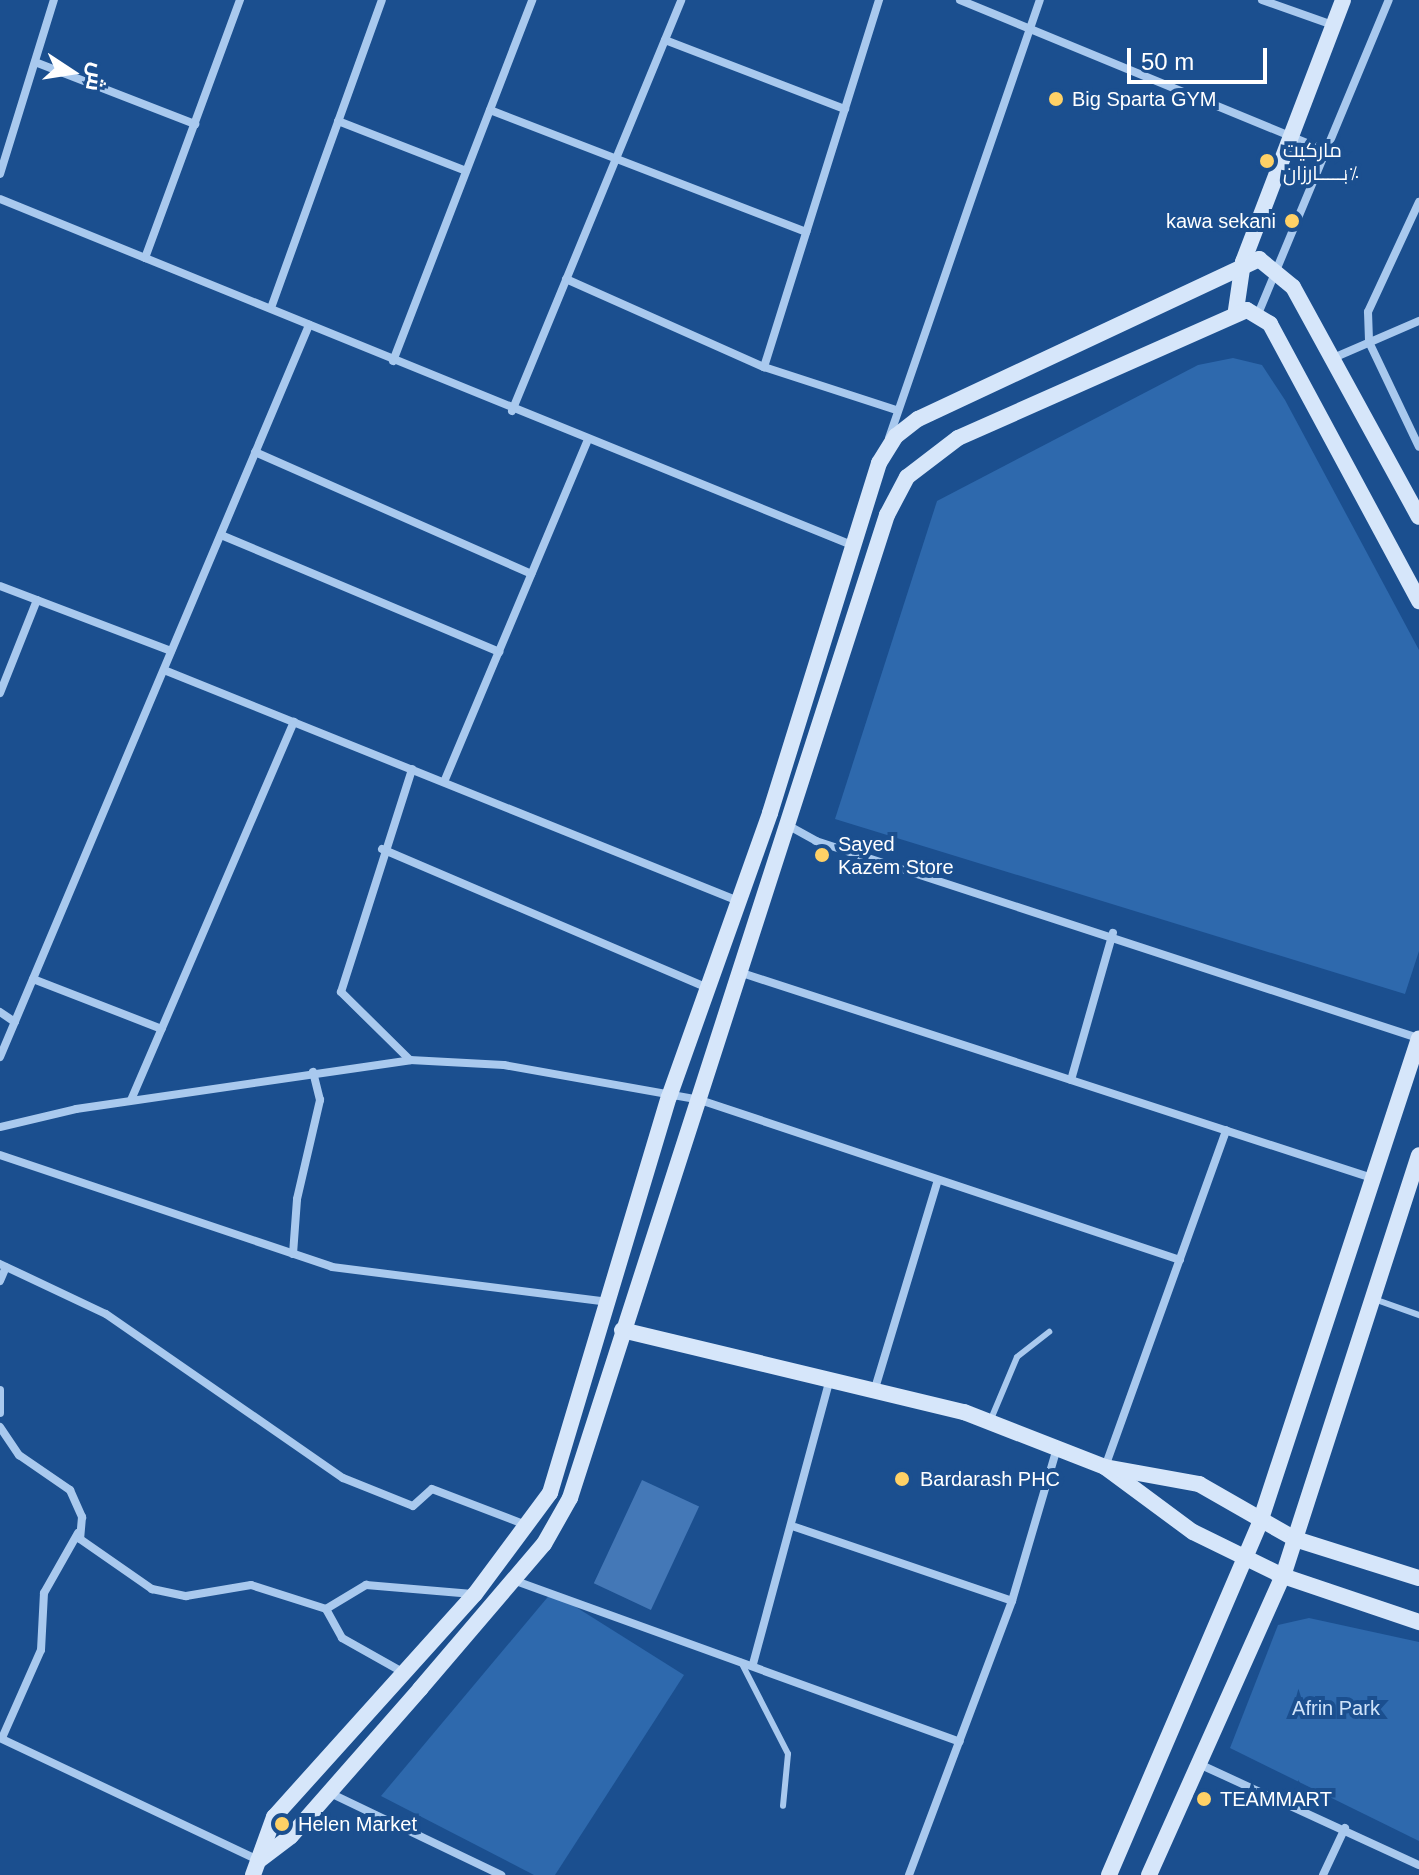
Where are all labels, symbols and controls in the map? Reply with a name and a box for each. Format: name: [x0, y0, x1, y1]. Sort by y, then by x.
north arrow: [32, 32, 112, 112]
scale bar: [1131, 32, 1271, 82]
text: 50 m: [1141, 48, 1194, 75]
text: ش: [81, 61, 111, 93]
place label: Big Sparta GYM: [1072, 87, 1217, 111]
marker: Big Sparta GYM: [1047, 90, 1065, 108]
place label: ماركیت بـــــارزان٪: [1283, 138, 1360, 185]
marker: ماركیت بـــــارزان٪: [1258, 152, 1276, 170]
place label: kawa sekani: [1166, 209, 1276, 233]
marker: kawa sekani: [1283, 212, 1301, 230]
place label: Sayed Kazem Store: [838, 832, 954, 879]
marker: Sayed Kazem Store: [813, 846, 831, 864]
place label: Bardarash PHC: [920, 1467, 1060, 1491]
marker: Bardarash PHC: [891, 1468, 913, 1490]
park label: Afrin Park: [1292, 1696, 1380, 1720]
place label: TEAMMART: [1220, 1787, 1332, 1811]
marker: TEAMMART: [1195, 1790, 1213, 1808]
place label: Helen Market: [298, 1812, 417, 1836]
marker: Helen Market: [273, 1815, 291, 1833]

